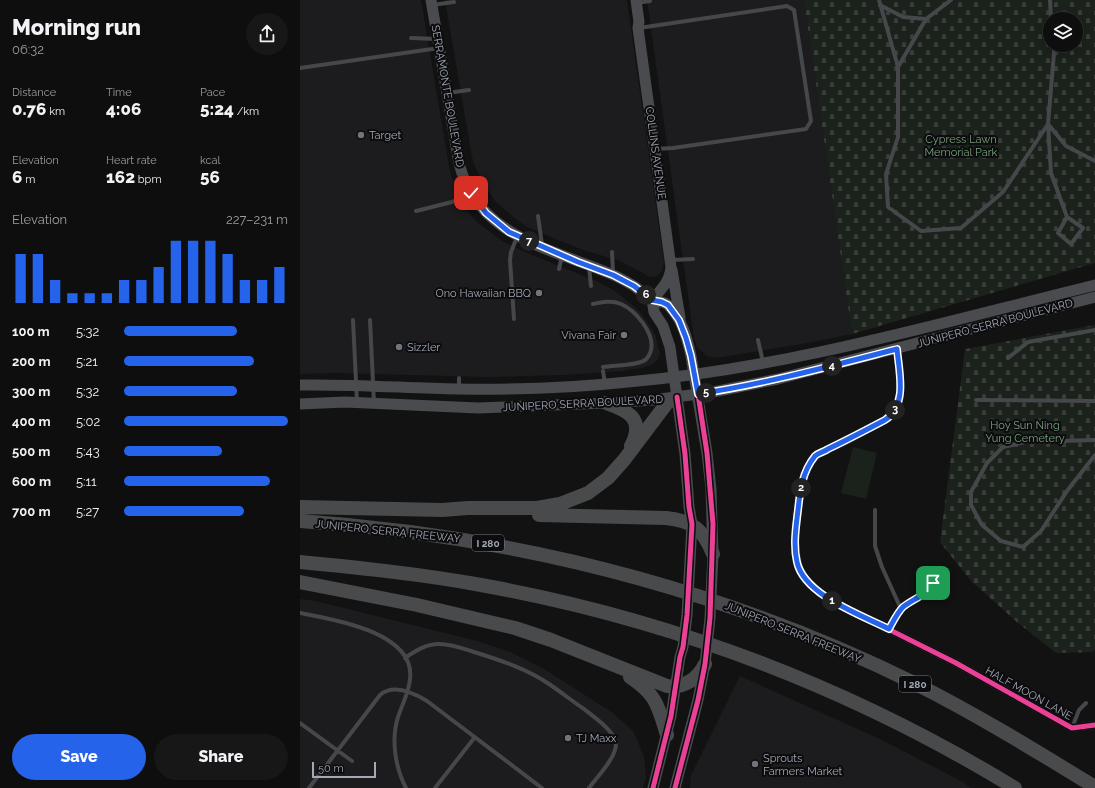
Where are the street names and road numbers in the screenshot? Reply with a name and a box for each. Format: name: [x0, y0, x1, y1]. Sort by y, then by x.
street label: SERRAMONTE BOULEVARD: [429, 24, 466, 168]
street label: COLLINS AVENUE: [643, 106, 668, 200]
street label: JUNIPERO SERRA BOULEVARD: [916, 296, 1074, 351]
street label: JUNIPERO SERRA BOULEVARD: [503, 393, 664, 414]
street label: JUNIPERO SERRA FREEWAY: [315, 517, 461, 546]
road number: I 280: [472, 535, 504, 551]
street label: JUNIPERO SERRA FREEWAY: [723, 599, 863, 666]
street label: HALF MOON LANE: [983, 664, 1075, 723]
road number: I 280: [899, 676, 931, 692]

